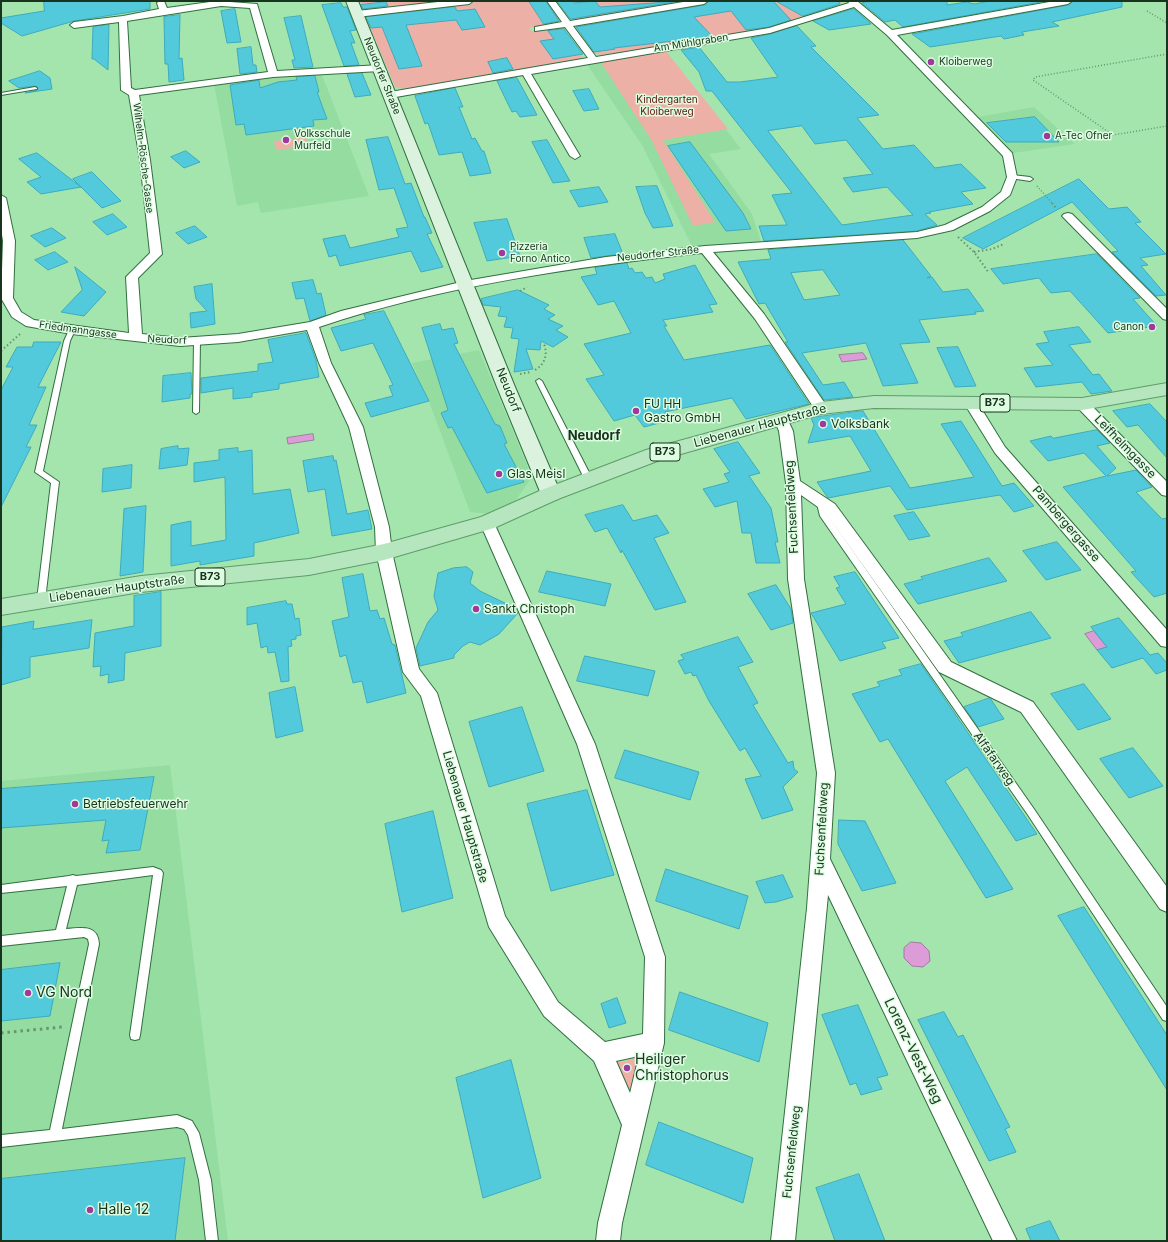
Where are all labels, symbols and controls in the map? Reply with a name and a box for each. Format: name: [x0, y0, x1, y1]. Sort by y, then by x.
street label: Am Mühlgraben: [653, 31, 729, 55]
street label: Neudorfer Straße: [361, 36, 403, 116]
place label: Kloiberweg: [939, 56, 992, 68]
marker: Kloiberweg: [926, 57, 936, 67]
park label: Kindergarten Kloiberweg: [636, 94, 698, 118]
street label: Wilhelm-Rösche-Gasse: [130, 102, 156, 214]
place label: Volksschule Murfeld: [294, 128, 351, 152]
place label: A-Tec Ofner: [1055, 130, 1112, 142]
marker: A-Tec Ofner: [1042, 131, 1052, 141]
marker: Volksschule Murfeld: [281, 135, 291, 145]
place label: Pizzeria Forno Antico: [510, 241, 570, 264]
street label: Neudorfer Straße: [617, 244, 699, 264]
marker: Pizzeria Forno Antico: [497, 248, 507, 258]
street label: Friedmanngasse: [38, 319, 118, 341]
place label: Canon: [1113, 321, 1144, 333]
marker: Canon: [1147, 322, 1157, 332]
street label: Neudorf: [147, 333, 187, 347]
street label: Neudorf: [493, 366, 523, 414]
road number: B73: [980, 394, 1010, 412]
place label: FU HH Gastro GmbH: [644, 397, 721, 425]
street label: Liebenauer Hauptstraße: [692, 401, 828, 451]
marker: FU HH Gastro GmbH: [631, 406, 641, 416]
street label: Leifhelmgasse: [1091, 412, 1159, 482]
place label: Volksbank: [831, 417, 890, 431]
marker: Volksbank: [818, 419, 828, 429]
district label: Neudorf: [568, 428, 620, 444]
road number: B73: [650, 443, 680, 461]
street label: Fuchsenfeldweg: [782, 460, 802, 554]
place label: Glas Meisl: [507, 467, 565, 481]
marker: Glas Meisl: [494, 469, 504, 479]
street label: Pambergergasse: [1029, 483, 1103, 565]
road number: B73: [195, 568, 225, 586]
street label: Liebenauer Hauptstraße: [48, 572, 186, 606]
place label: Sankt Christoph: [484, 602, 575, 616]
marker: Sankt Christoph: [471, 604, 481, 614]
street label: Alfafarweg: [970, 730, 1018, 788]
street label: Liebenauer Hauptstraße: [439, 749, 491, 885]
street label: Fuchsenfeldweg: [812, 782, 832, 876]
place label: Betriebsfeuerwehr: [83, 797, 188, 811]
marker: Betriebsfeuerwehr: [70, 799, 80, 809]
place label: VG Nord: [36, 985, 92, 1001]
marker: VG Nord: [23, 988, 33, 998]
street label: Lorenz-Vest-Weg: [880, 995, 946, 1107]
place label: Heiliger Christophorus: [635, 1052, 729, 1084]
marker: Heiliger Christophorus: [622, 1063, 632, 1073]
street label: Fuchsenfeldweg: [780, 1105, 804, 1199]
place label: Halle 12: [98, 1202, 149, 1218]
marker: Halle 12: [85, 1205, 95, 1215]

